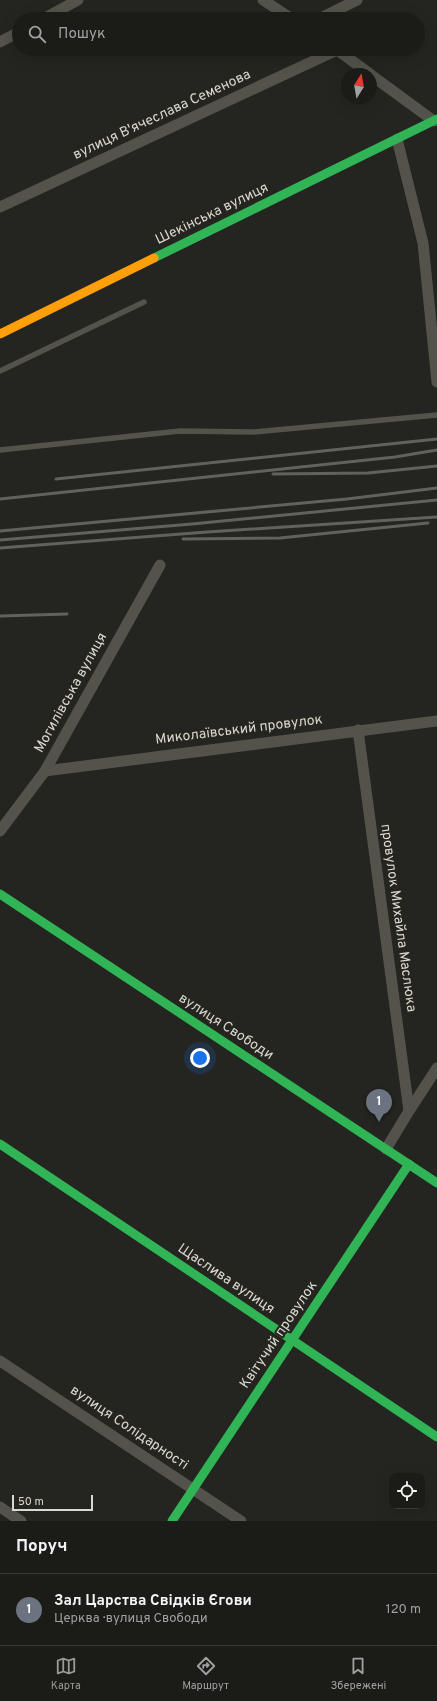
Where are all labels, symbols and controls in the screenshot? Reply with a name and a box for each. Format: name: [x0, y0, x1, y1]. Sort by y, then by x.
search box: [12, 12, 425, 56]
icon: search: [26, 23, 48, 45]
text: Пошук: [58, 25, 106, 44]
street label: вулиця В'ячеслава Семенова: [70, 66, 254, 164]
north arrow: [341, 68, 377, 104]
street label: Шекінська вулиця: [153, 179, 271, 249]
street label: Могилівська вулиця: [31, 630, 111, 756]
street label: Миколаївський провулок: [154, 711, 324, 749]
street label: провулок Михайла Маслюка: [376, 823, 420, 1013]
street label: вулиця Свободи: [175, 990, 277, 1064]
your location: [190, 1048, 210, 1068]
pin: 1: [366, 1089, 392, 1122]
street label: Щаслива вулиця: [174, 1240, 278, 1318]
street label: Квітучий провулок: [237, 1278, 321, 1392]
street label: вулиця Солідарності: [67, 1382, 191, 1474]
map controls: [389, 1473, 425, 1509]
button: locate: [389, 1473, 425, 1509]
scale bar: [12, 1493, 93, 1512]
text: 50 m: [18, 1495, 44, 1509]
text: Поруч: [16, 1536, 68, 1558]
text: Зал Царства Свідків Єгови: [54, 1592, 252, 1611]
text: 1: [26, 1602, 32, 1618]
text: 120 m: [386, 1602, 421, 1618]
text: Церква · вулиця Свободи: [54, 1611, 208, 1627]
tab: Карта: [51, 1655, 81, 1693]
tab: Маршрут: [182, 1655, 229, 1693]
tab: Збережені: [330, 1655, 386, 1693]

